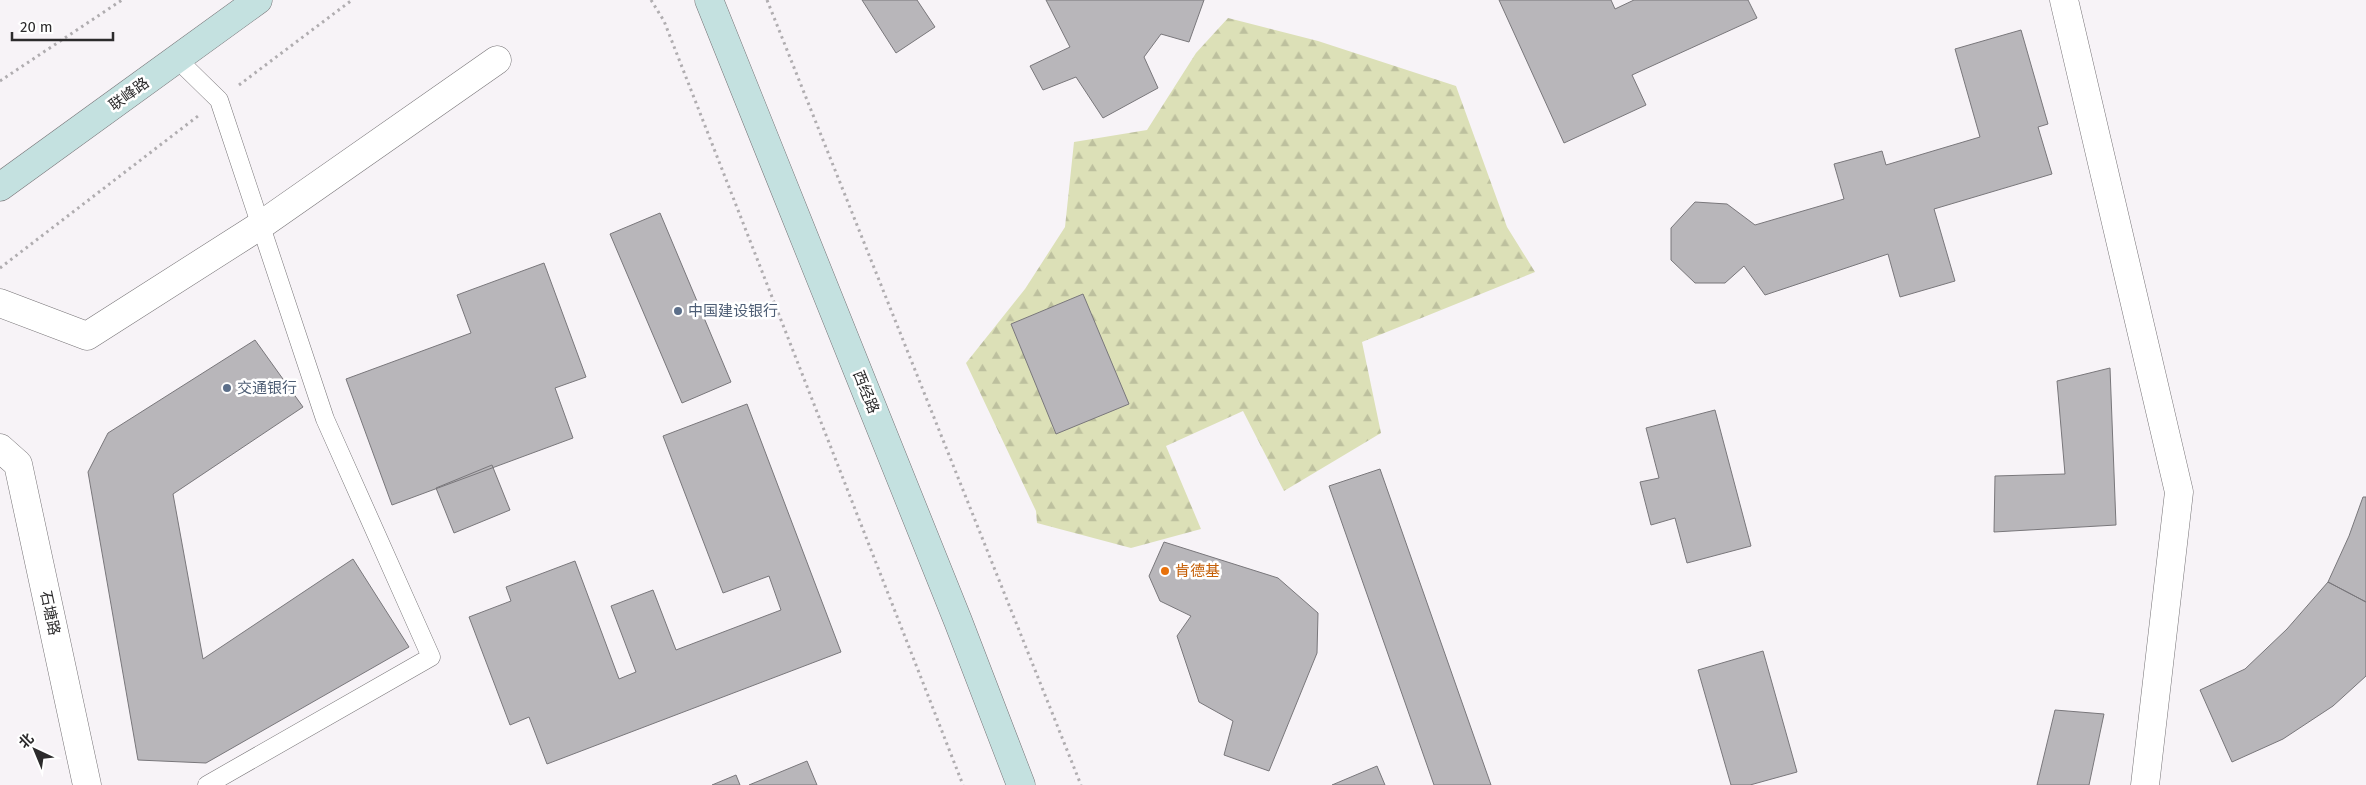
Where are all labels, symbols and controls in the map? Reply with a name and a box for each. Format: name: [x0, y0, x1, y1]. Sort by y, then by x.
scale bar: [12, 10, 114, 42]
text: 20 m: [20, 18, 53, 36]
street label: 联峰路: [106, 73, 152, 115]
place label: 中国建设银行: [688, 302, 778, 320]
marker: 中国建设银行: [672, 305, 684, 317]
street label: 西经路: [849, 368, 883, 416]
place label: 交通银行: [237, 379, 297, 397]
marker: 交通银行: [221, 382, 233, 394]
place label: 肯德基: [1175, 562, 1220, 580]
marker: 肯德基: [1159, 565, 1171, 577]
street label: 石塘路: [37, 589, 63, 637]
north arrow: [10, 725, 60, 775]
text: 北: [15, 730, 37, 752]

